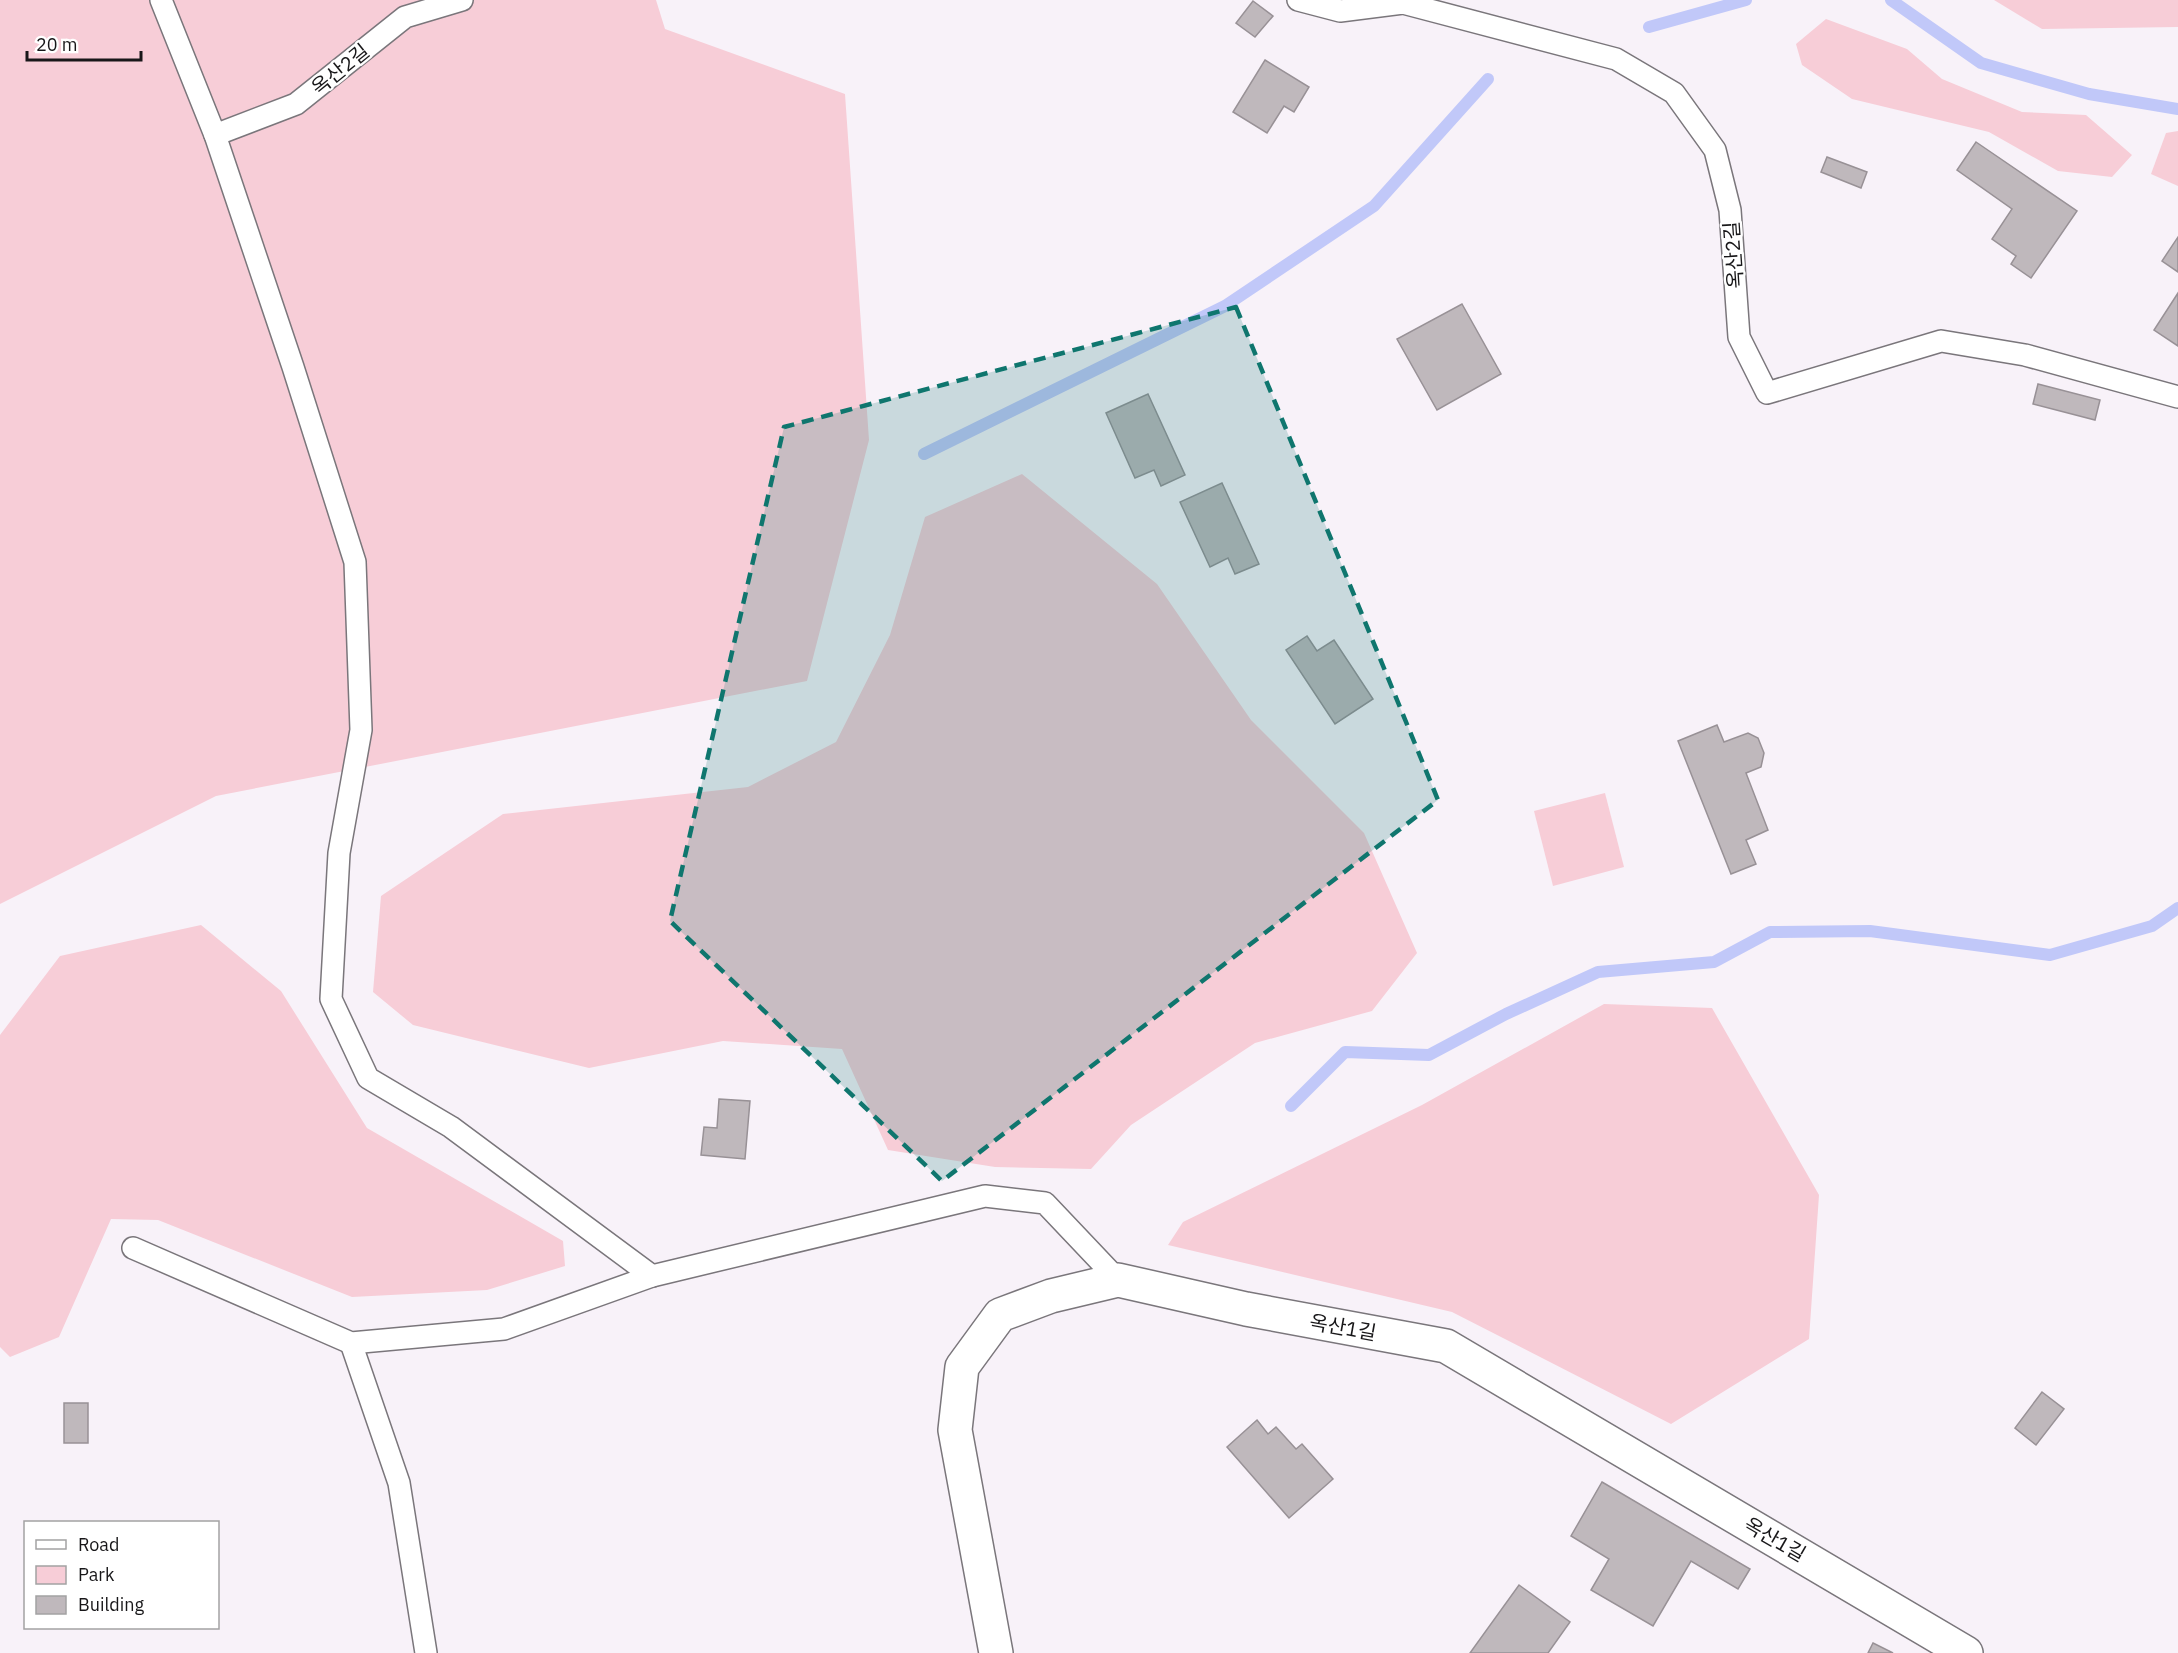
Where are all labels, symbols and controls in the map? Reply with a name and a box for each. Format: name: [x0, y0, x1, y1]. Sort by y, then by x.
scale bar: [27, 24, 141, 62]
text: 20 m: [36, 33, 78, 56]
street label: 옥산2길: [305, 37, 375, 101]
street label: 옥산2길: [1717, 221, 1749, 289]
street label: 옥산1길: [1308, 1308, 1378, 1346]
street label: 옥산1길: [1739, 1511, 1811, 1567]
legend: [24, 1521, 219, 1629]
text: Road: [78, 1533, 119, 1556]
text: Park: [78, 1563, 115, 1586]
text: Building: [78, 1593, 145, 1616]

